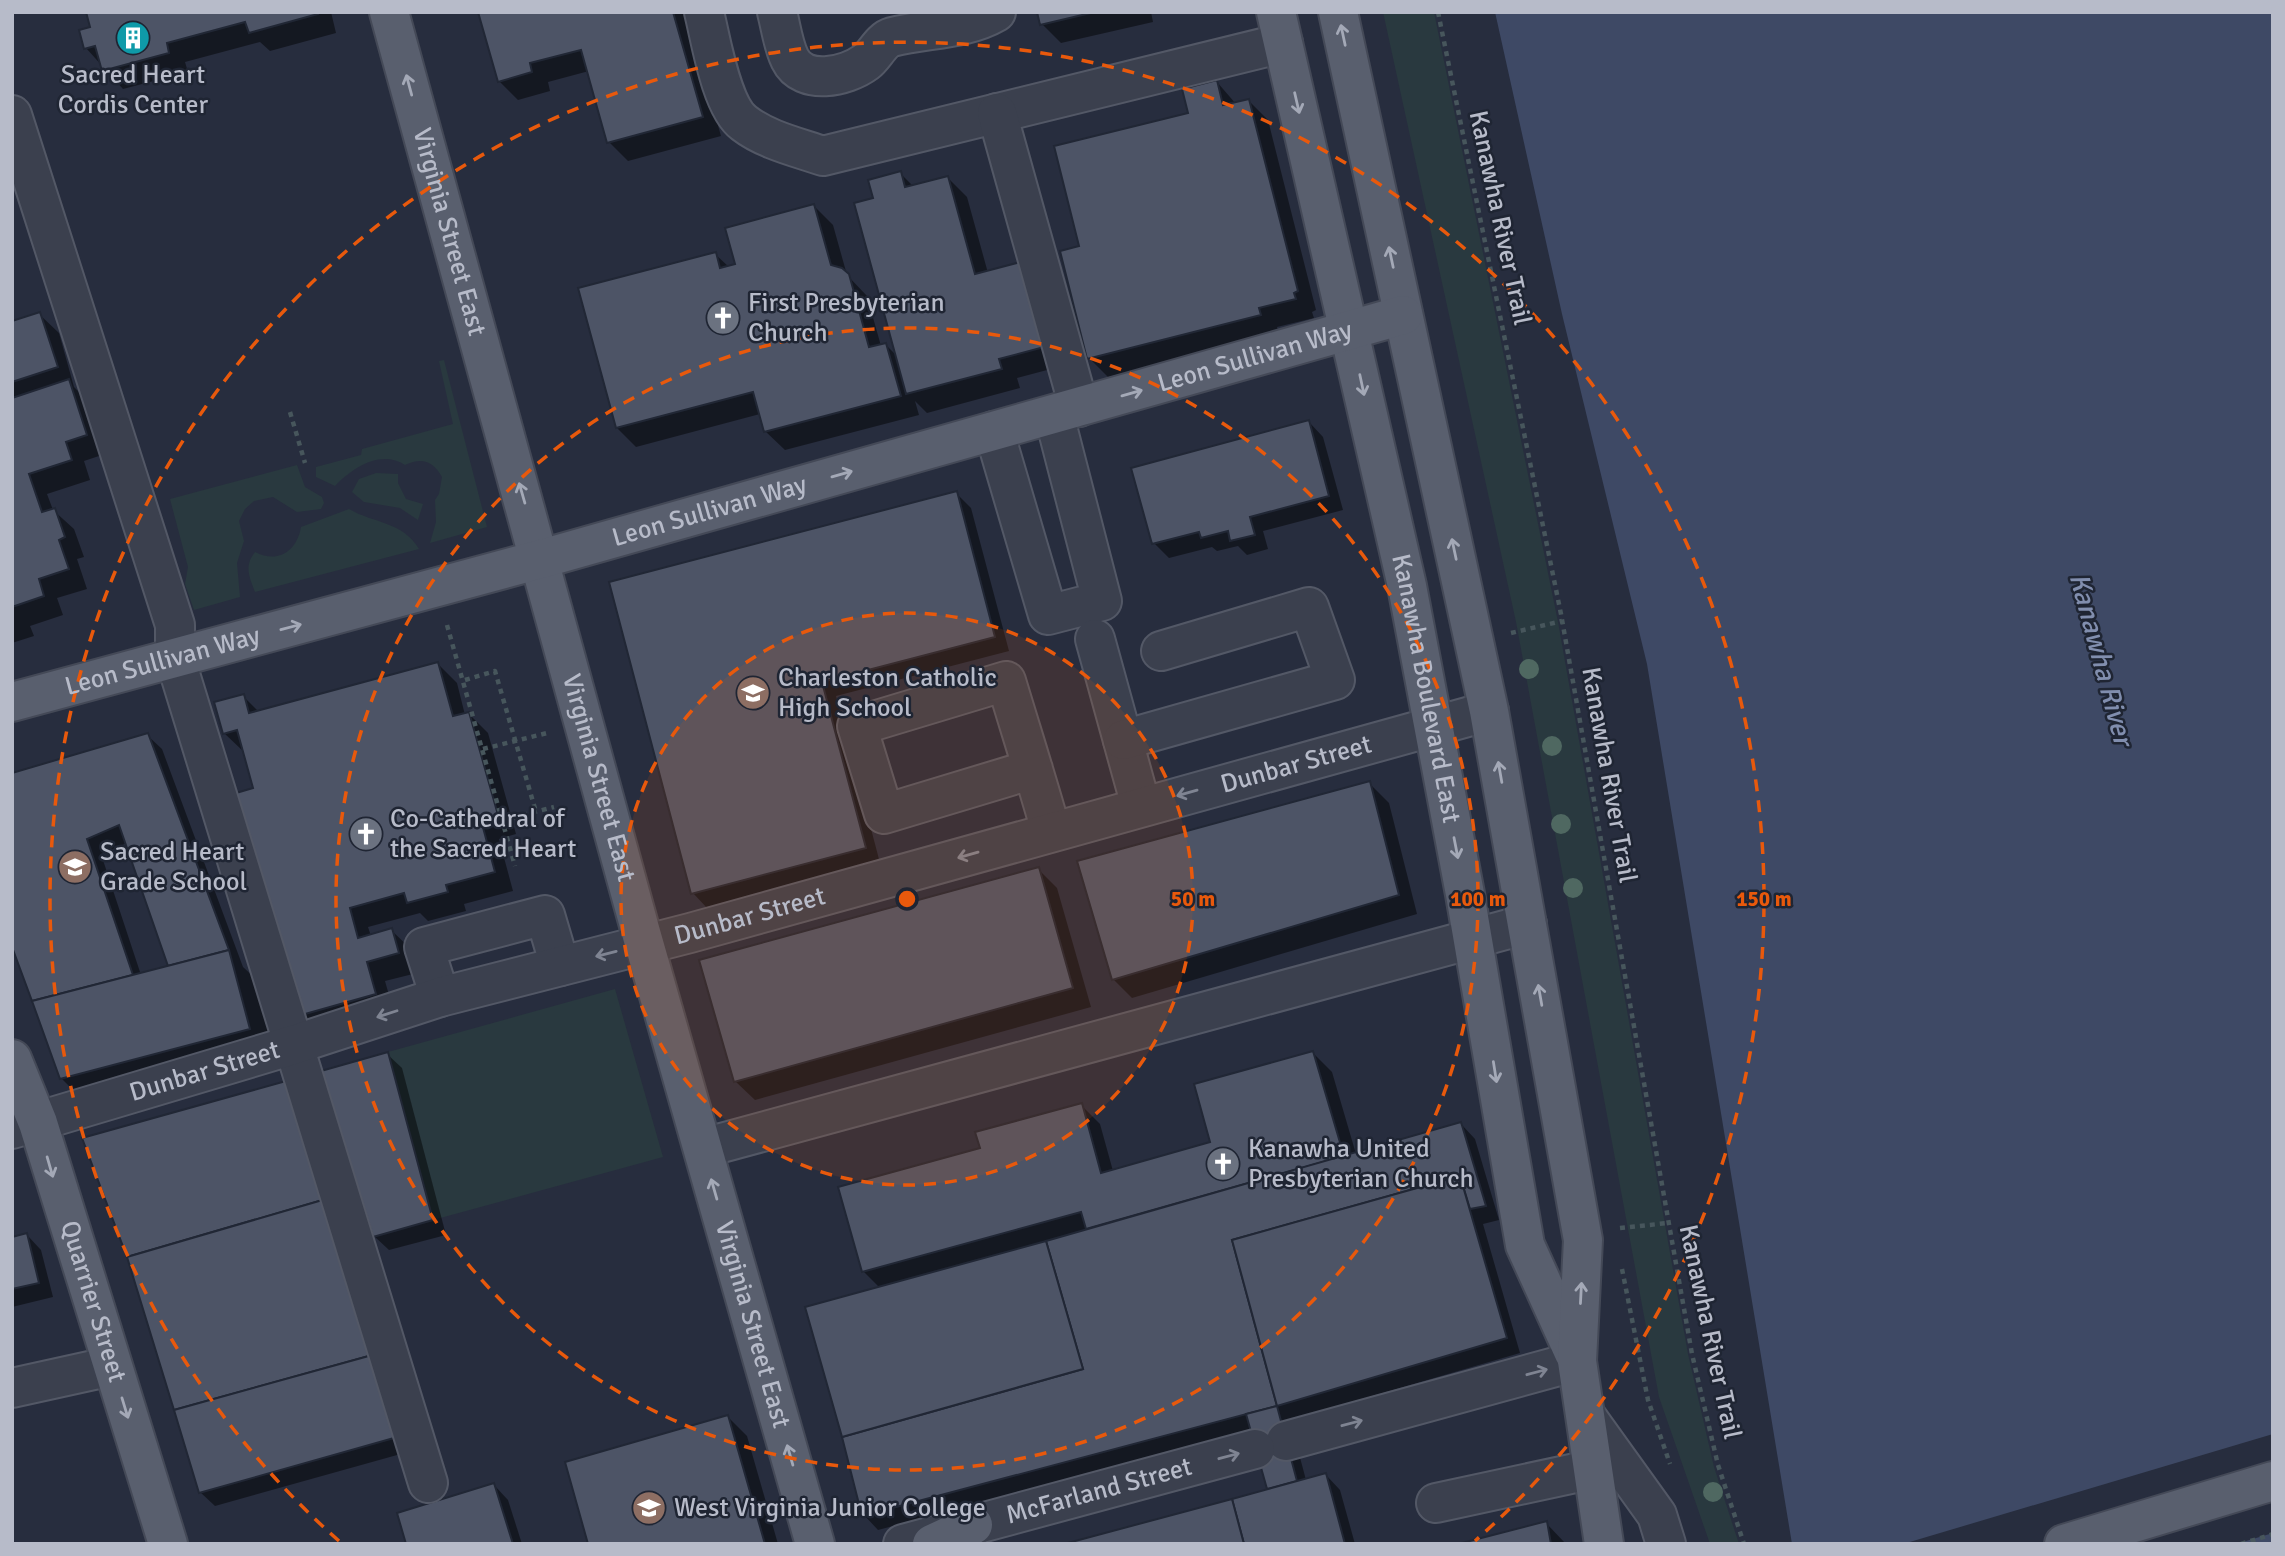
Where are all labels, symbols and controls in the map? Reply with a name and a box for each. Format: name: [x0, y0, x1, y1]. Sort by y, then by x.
building icon: Sacred Heart Cordis Center: [114, 19, 152, 57]
one-way arrow: [1336, 24, 1350, 47]
place label: Sacred Heart Cordis Center: [58, 59, 209, 121]
one-way arrow: [401, 74, 414, 96]
one-way arrow: [1291, 91, 1304, 114]
street label: Kanawha River Trail: [1462, 108, 1538, 328]
street label: Virginia Street East: [406, 125, 493, 339]
one-way arrow: [1384, 246, 1397, 269]
place label: First Presbyterian Church: [748, 287, 945, 349]
church icon: First Presbyterian Church: [704, 299, 742, 337]
street label: Leon Sullivan Way: [1154, 314, 1356, 400]
one-way arrow: [1356, 373, 1369, 396]
one-way arrow: [1121, 385, 1143, 398]
one-way arrow: [830, 467, 853, 480]
street label: Leon Sullivan Way: [608, 469, 810, 554]
one-way arrow: [515, 482, 528, 504]
one-way arrow: [1447, 538, 1461, 561]
street label: Kanawha Boulevard East: [1384, 551, 1467, 826]
water label: Kanawha River: [2062, 569, 2141, 752]
street label: Leon Sullivan Way: [61, 620, 264, 703]
one-way arrow: [279, 620, 302, 633]
place label: Charleston Catholic High School: [778, 662, 997, 724]
street label: Kanawha River Trail: [1574, 665, 1644, 885]
street label: Virginia Street East: [555, 670, 642, 885]
school or university icon: Charleston Catholic High School: [734, 674, 772, 712]
street label: Dunbar Street: [1217, 728, 1375, 801]
one-way arrow: [1492, 761, 1506, 783]
one-way arrow: [1176, 788, 1198, 801]
place label: Co-Cathedral of the Sacred Heart: [390, 803, 576, 865]
church icon: Co-Cathedral of the Sacred Heart: [347, 815, 385, 853]
place label: Sacred Heart Grade School: [100, 836, 247, 898]
one-way arrow: [1450, 836, 1463, 859]
school or university icon: Sacred Heart Grade School: [56, 848, 94, 886]
one-way arrow: [957, 849, 979, 862]
street label: Dunbar Street: [671, 880, 829, 952]
text: 50 m: [1171, 886, 1215, 912]
text: 100 m: [1450, 886, 1506, 912]
text: 150 m: [1736, 886, 1792, 912]
centre of rings: [895, 887, 919, 911]
one-way arrow: [596, 948, 618, 961]
one-way arrow: [1532, 985, 1546, 1007]
one-way arrow: [376, 1008, 398, 1021]
street label: Dunbar Street: [126, 1034, 284, 1109]
one-way arrow: [1489, 1060, 1502, 1083]
place label: Kanawha United Presbyterian Church: [1248, 1133, 1474, 1195]
church icon: Kanawha United Presbyterian Church: [1204, 1145, 1242, 1183]
one-way arrow: [44, 1156, 57, 1178]
one-way arrow: [707, 1178, 720, 1200]
street label: Quarrier Street: [53, 1217, 133, 1386]
street label: Virginia Street East: [708, 1217, 797, 1432]
street label: Kanawha River Trail: [1672, 1222, 1748, 1442]
one-way arrow: [1574, 1281, 1587, 1304]
one-way arrow: [1526, 1364, 1548, 1377]
one-way arrow: [120, 1396, 133, 1418]
one-way arrow: [1340, 1415, 1362, 1428]
one-way arrow: [783, 1444, 796, 1466]
one-way arrow: [1217, 1449, 1240, 1462]
street label: McFarland Street: [1003, 1451, 1195, 1531]
school or university icon: West Virginia Junior College: [630, 1489, 668, 1527]
place label: West Virginia Junior College: [674, 1492, 986, 1524]

